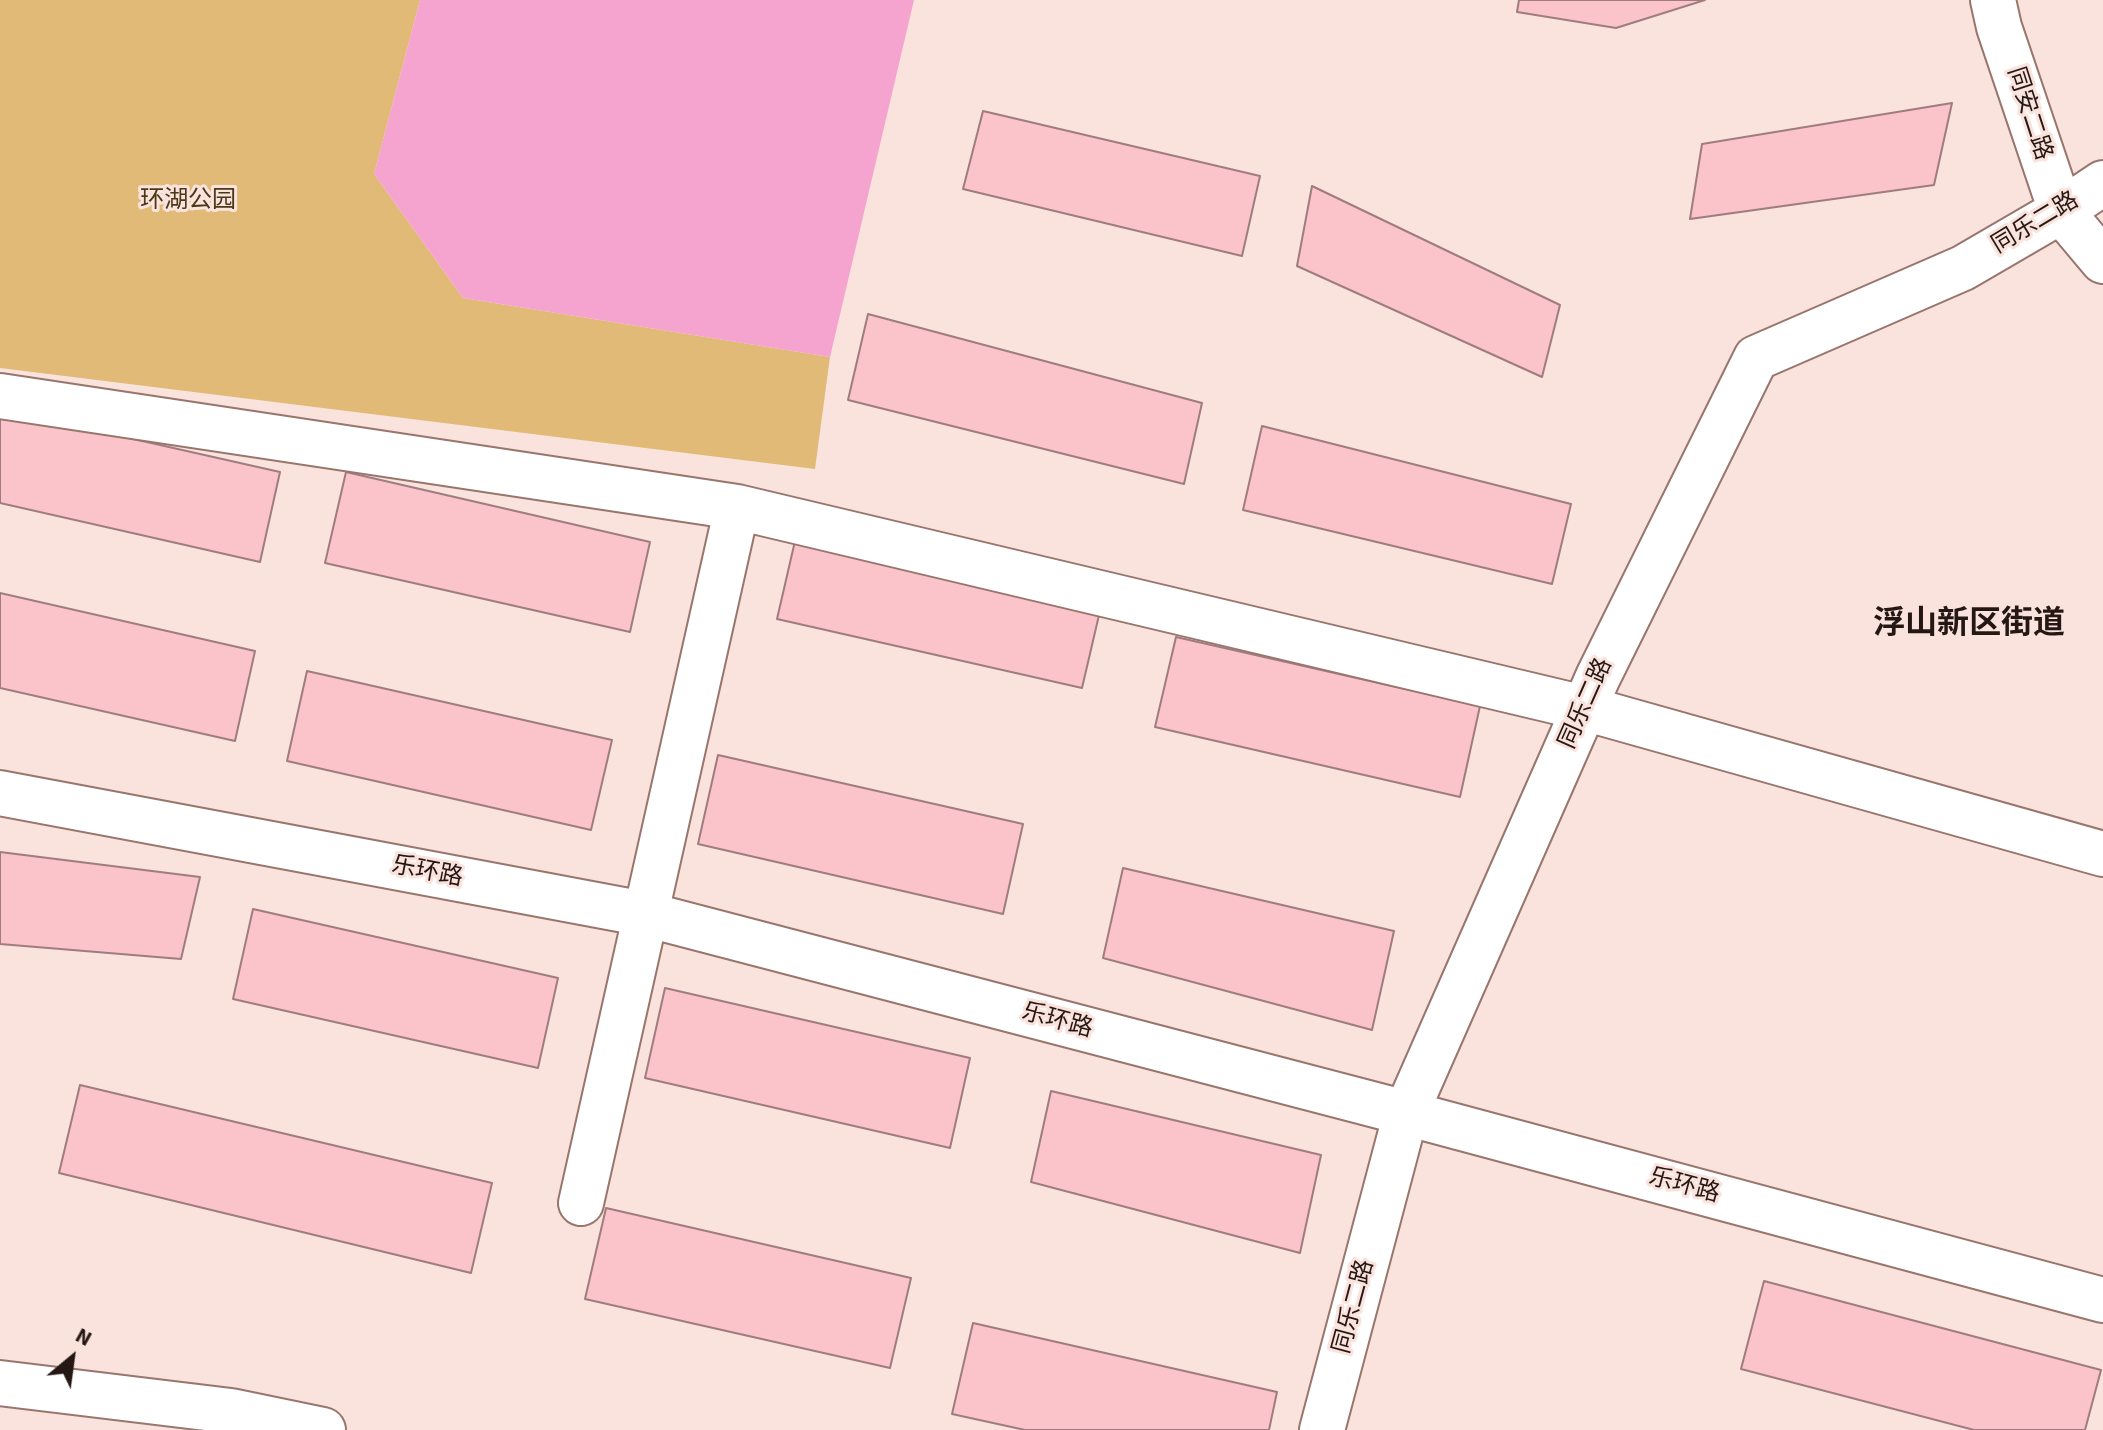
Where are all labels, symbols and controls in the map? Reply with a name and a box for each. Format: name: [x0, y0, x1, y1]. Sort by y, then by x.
street label: 同安二路: [1999, 64, 2057, 164]
street label: 同乐二路: [1987, 187, 2085, 261]
park label: 环湖公园: [140, 188, 236, 216]
district label: 浮山新区街道: [1873, 607, 2065, 645]
street label: 同乐二路: [1554, 654, 1620, 754]
street label: 乐环路: [389, 852, 465, 894]
street label: 乐环路: [1018, 999, 1096, 1045]
street label: 乐环路: [1645, 1164, 1723, 1210]
street label: 同乐二路: [1329, 1257, 1381, 1357]
north arrow: [32, 1318, 112, 1398]
text: N: [69, 1319, 98, 1355]

